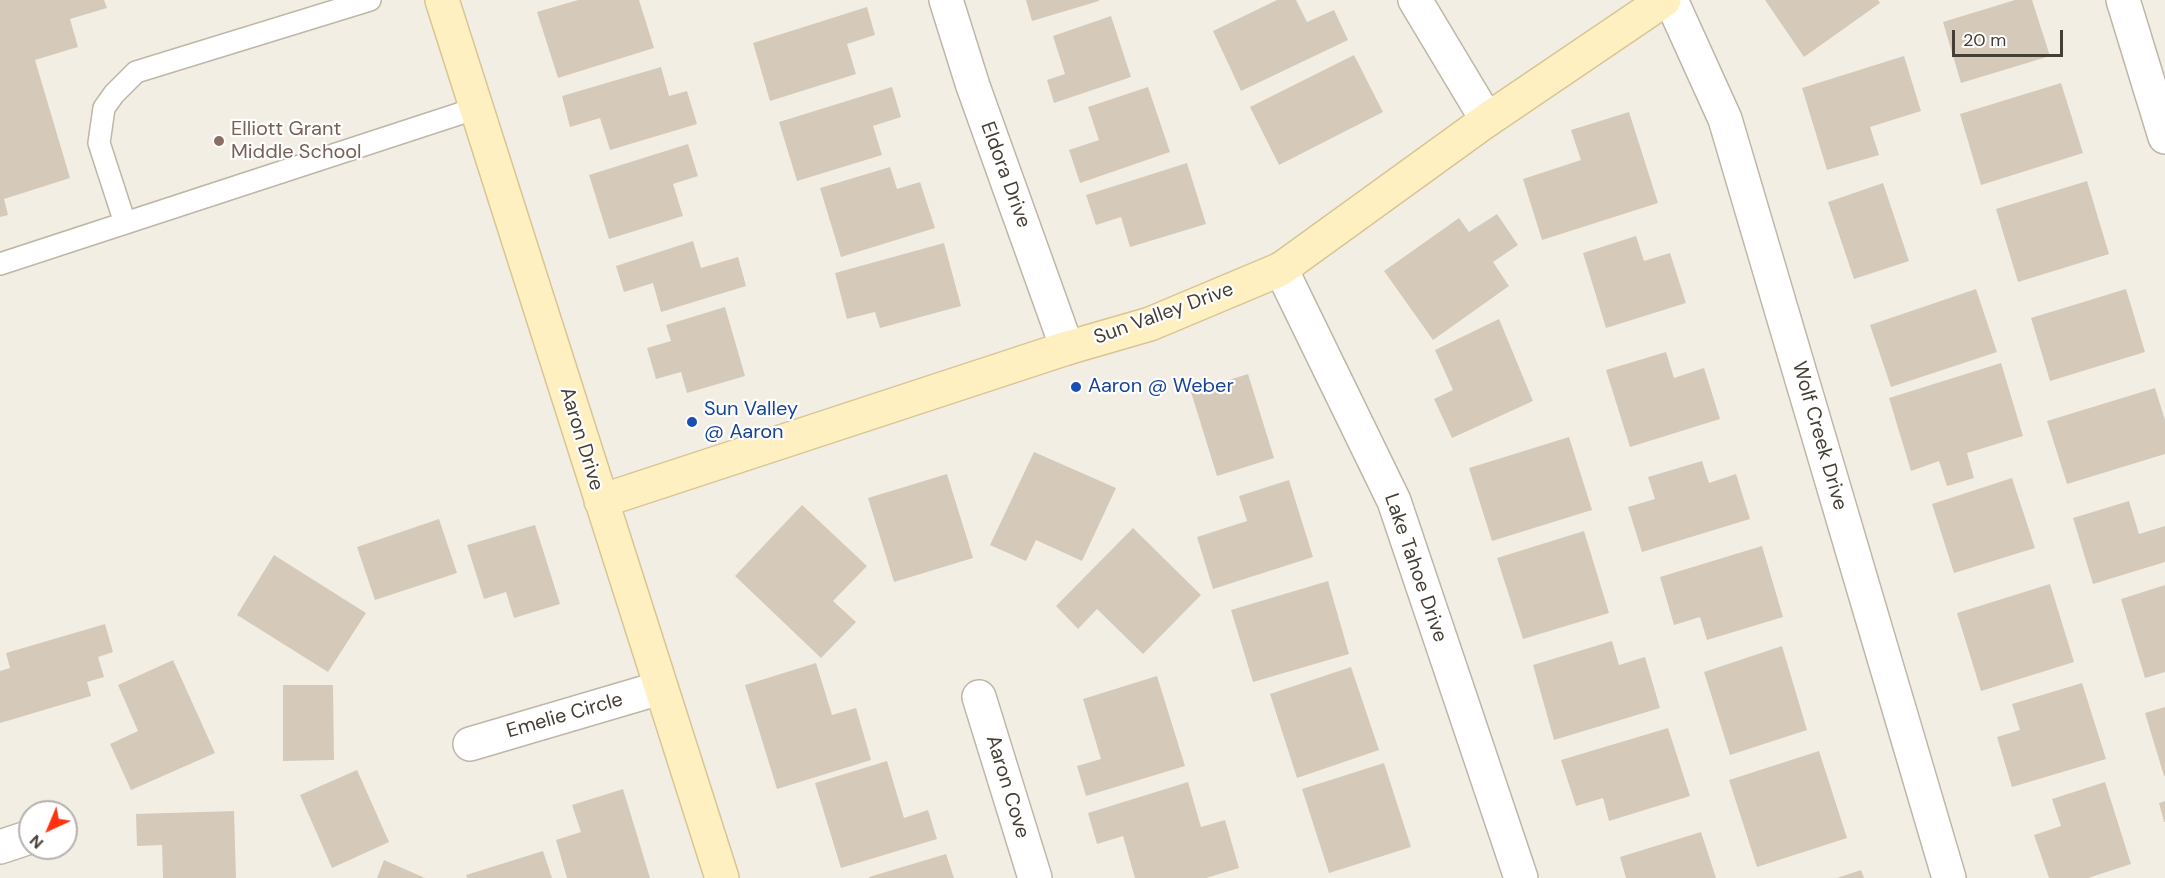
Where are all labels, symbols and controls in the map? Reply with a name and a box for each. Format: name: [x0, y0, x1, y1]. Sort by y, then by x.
scale bar: [1955, 18, 2066, 56]
text: 20 m: [1963, 28, 2006, 52]
place label: Elliott Grant Middle School: [231, 118, 362, 165]
street label: Eldora Drive: [975, 119, 1035, 231]
marker: Elliott Grant Middle School: [212, 134, 226, 148]
street label: Sun Valley Drive: [1091, 278, 1237, 350]
street label: Wolf Creek Drive: [1786, 359, 1852, 513]
place label: Aaron @ Weber: [1088, 375, 1234, 399]
marker: Aaron @ Weber: [1069, 380, 1083, 394]
street label: Aaron Drive: [554, 384, 608, 494]
place label: Sun Valley @ Aaron: [704, 398, 798, 445]
marker: Sun Valley @ Aaron: [685, 415, 699, 429]
street label: Lake Tahoe Drive: [1378, 491, 1452, 645]
street label: Emelie Circle: [504, 688, 626, 744]
street label: Aaron Cove: [980, 733, 1034, 841]
north arrow: [18, 800, 78, 860]
text: N: [25, 830, 48, 853]

